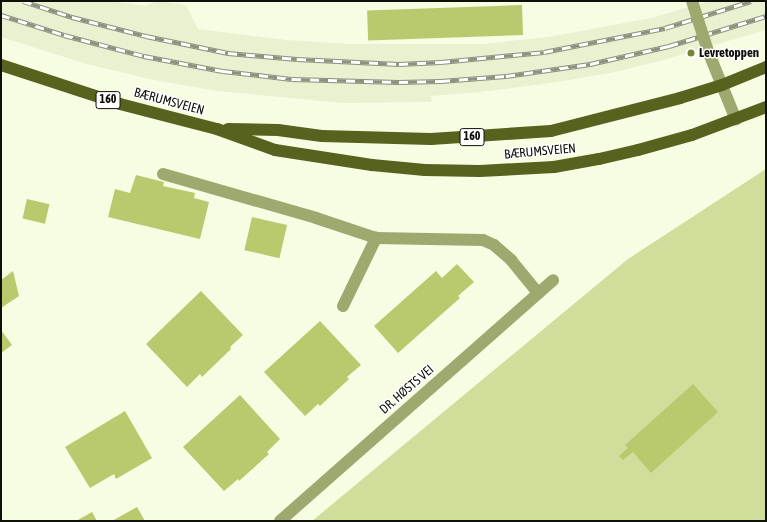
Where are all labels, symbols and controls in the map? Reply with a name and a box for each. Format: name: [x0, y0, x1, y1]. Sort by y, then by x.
place label: Levretoppen: [699, 45, 759, 61]
marker: Levretoppen: [686, 48, 696, 58]
street label: BÆRUMSVEIEN: [132, 85, 206, 119]
road number: 160: [95, 90, 121, 110]
road number: 160: [459, 127, 485, 147]
street label: BÆRUMSVEIEN: [504, 141, 576, 163]
street label: DR. HØSTS VEI: [377, 362, 437, 418]

